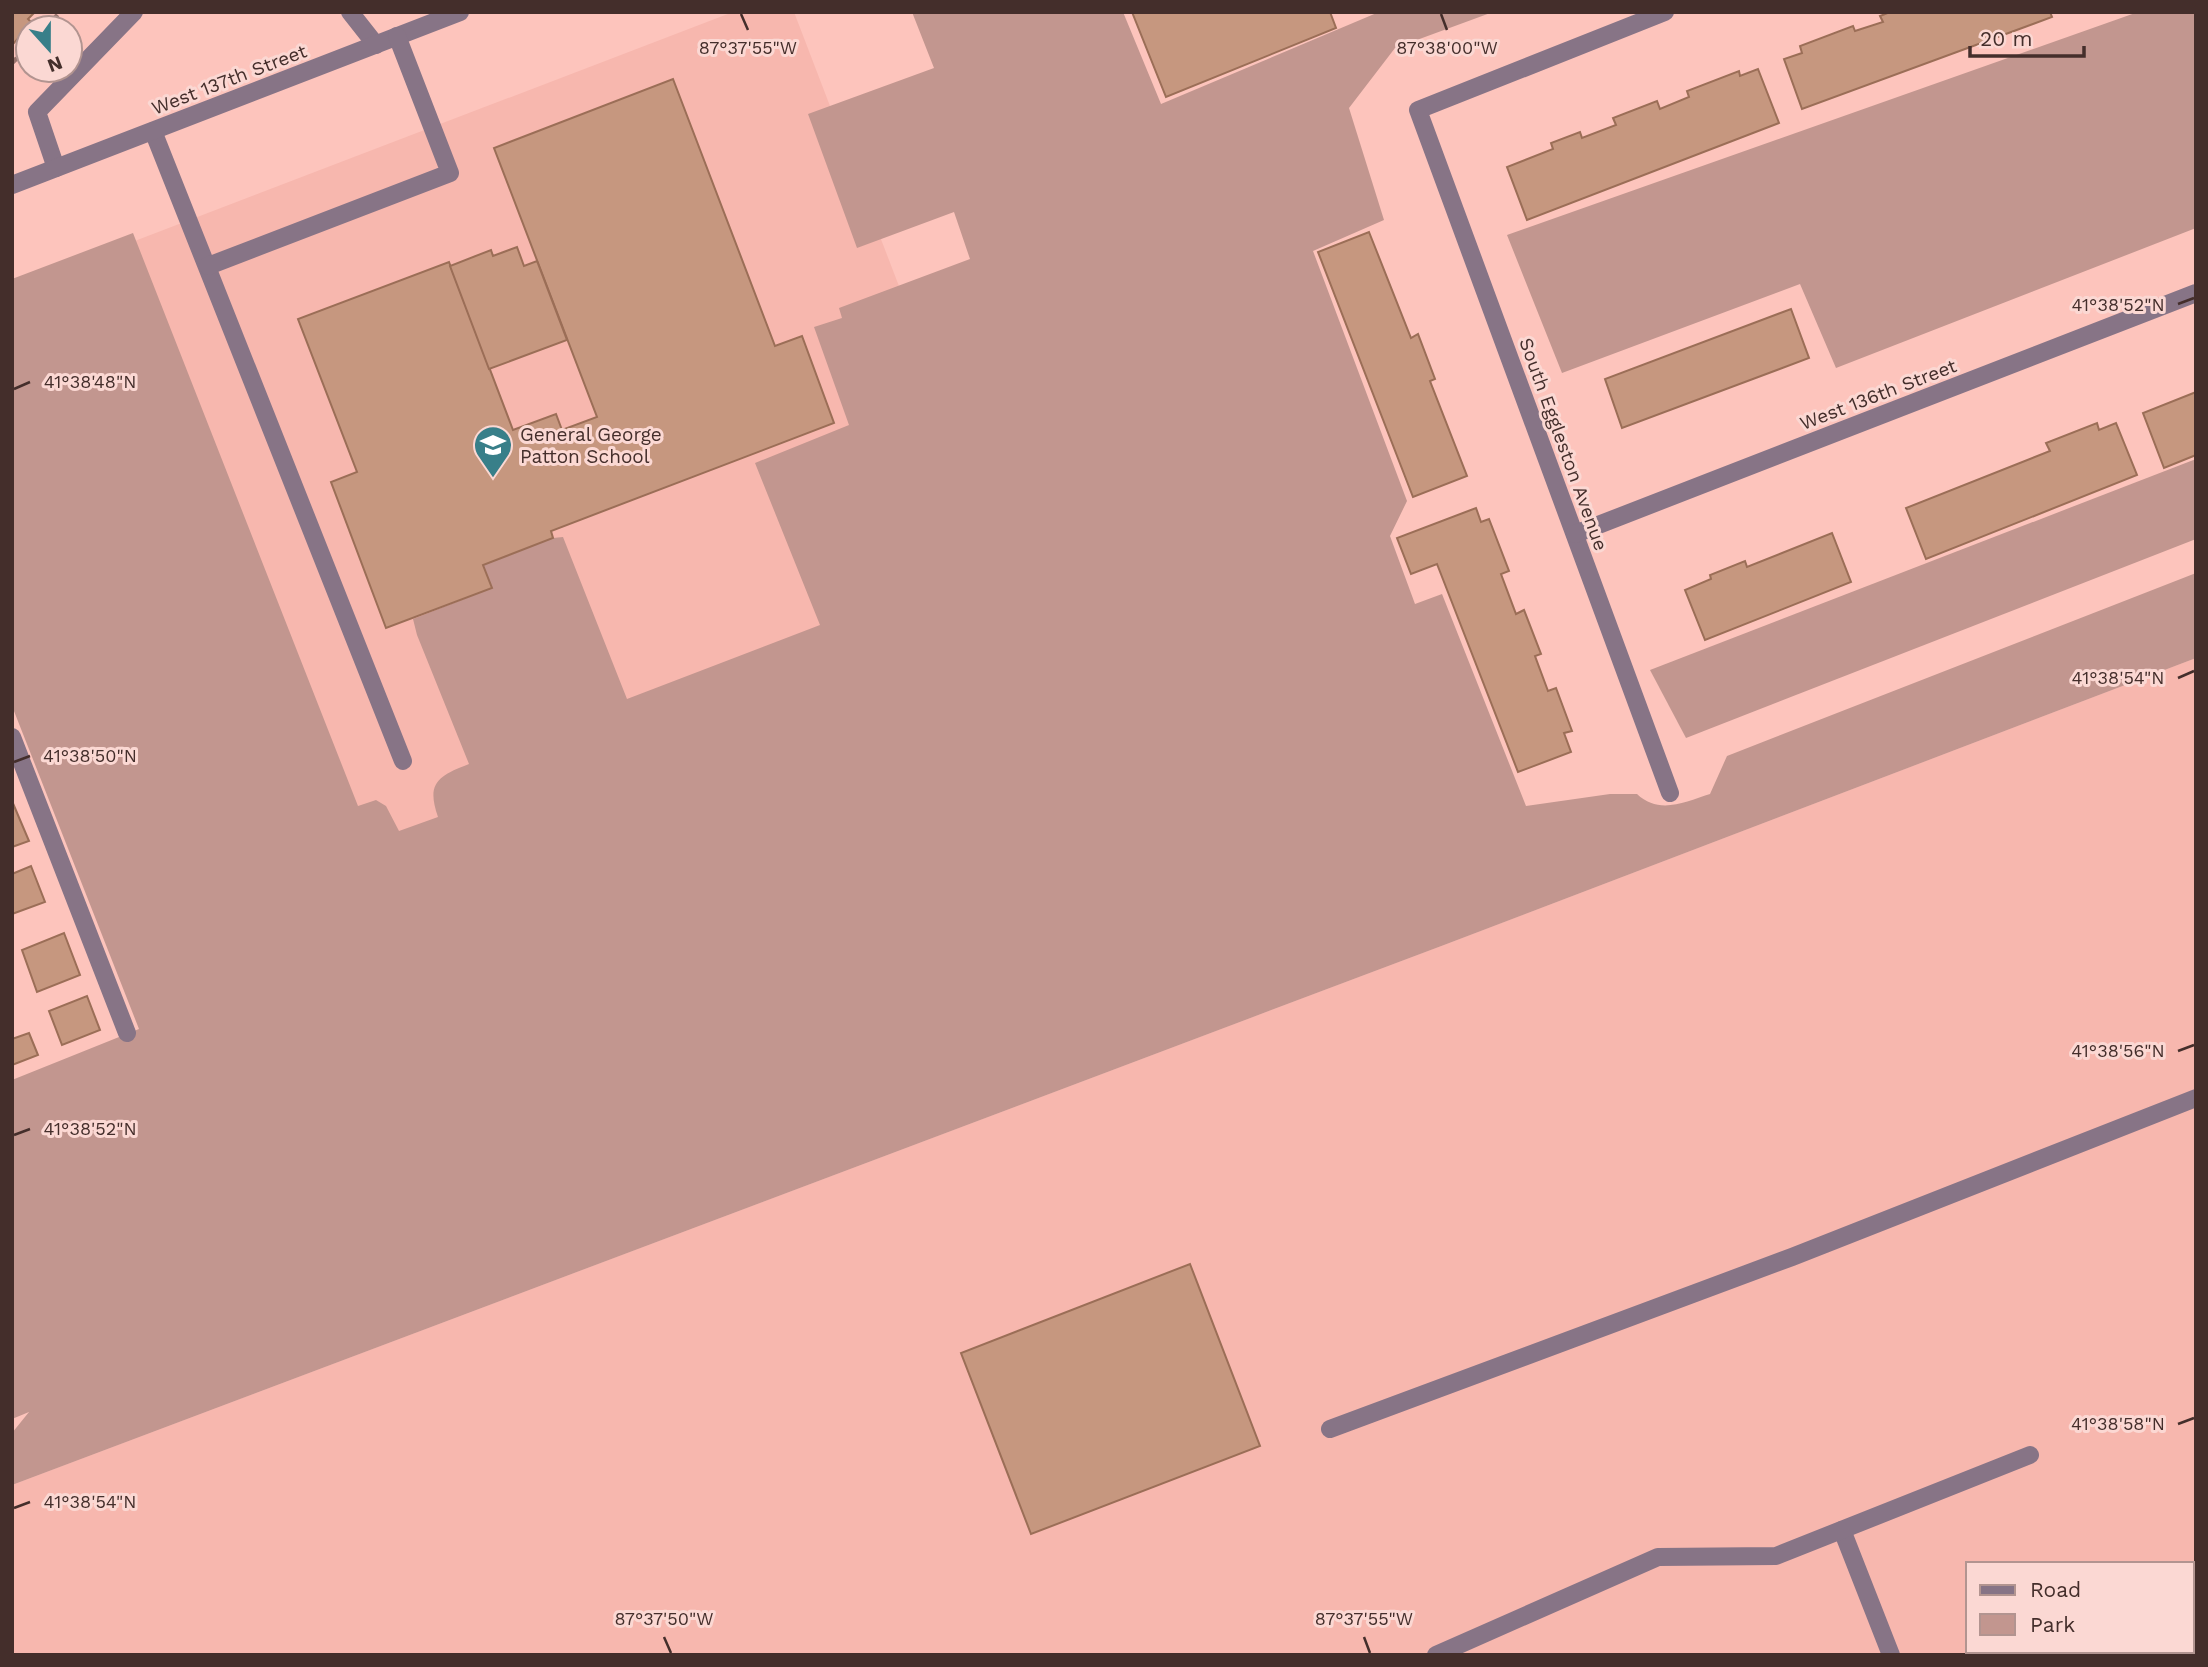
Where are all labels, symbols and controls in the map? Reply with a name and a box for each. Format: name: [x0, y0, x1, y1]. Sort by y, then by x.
north arrow: [14, 14, 84, 84]
scale bar: [1970, 14, 2084, 58]
text: 20 m: [1980, 26, 2032, 51]
text: 87°37'55"W: [699, 37, 797, 58]
text: 87°38'00"W: [1396, 37, 1498, 58]
street label: West 137th Street: [148, 39, 310, 120]
text: N: [44, 51, 66, 78]
text: 41°38'52"N: [2071, 294, 2165, 315]
street label: South Eggleston Avenue: [1514, 335, 1613, 554]
street label: West 136th Street: [1797, 354, 1960, 435]
text: 41°38'48"N: [44, 371, 136, 392]
place label: General George Patton School: [520, 423, 662, 468]
school or university icon: General George Patton School: [472, 424, 514, 479]
text: 41°38'54"N: [2072, 667, 2164, 688]
text: 41°38'50"N: [43, 745, 137, 766]
text: 41°38'56"N: [2071, 1040, 2165, 1061]
text: 41°38'52"N: [43, 1118, 137, 1139]
text: 41°38'58"N: [2071, 1413, 2165, 1434]
text: 41°38'54"N: [44, 1491, 136, 1512]
legend: [1966, 1562, 2194, 1653]
text: Road: [2030, 1577, 2081, 1602]
text: 87°37'50"W: [614, 1608, 714, 1629]
text: 87°37'55"W: [1315, 1608, 1413, 1629]
text: Park: [2030, 1612, 2075, 1637]

